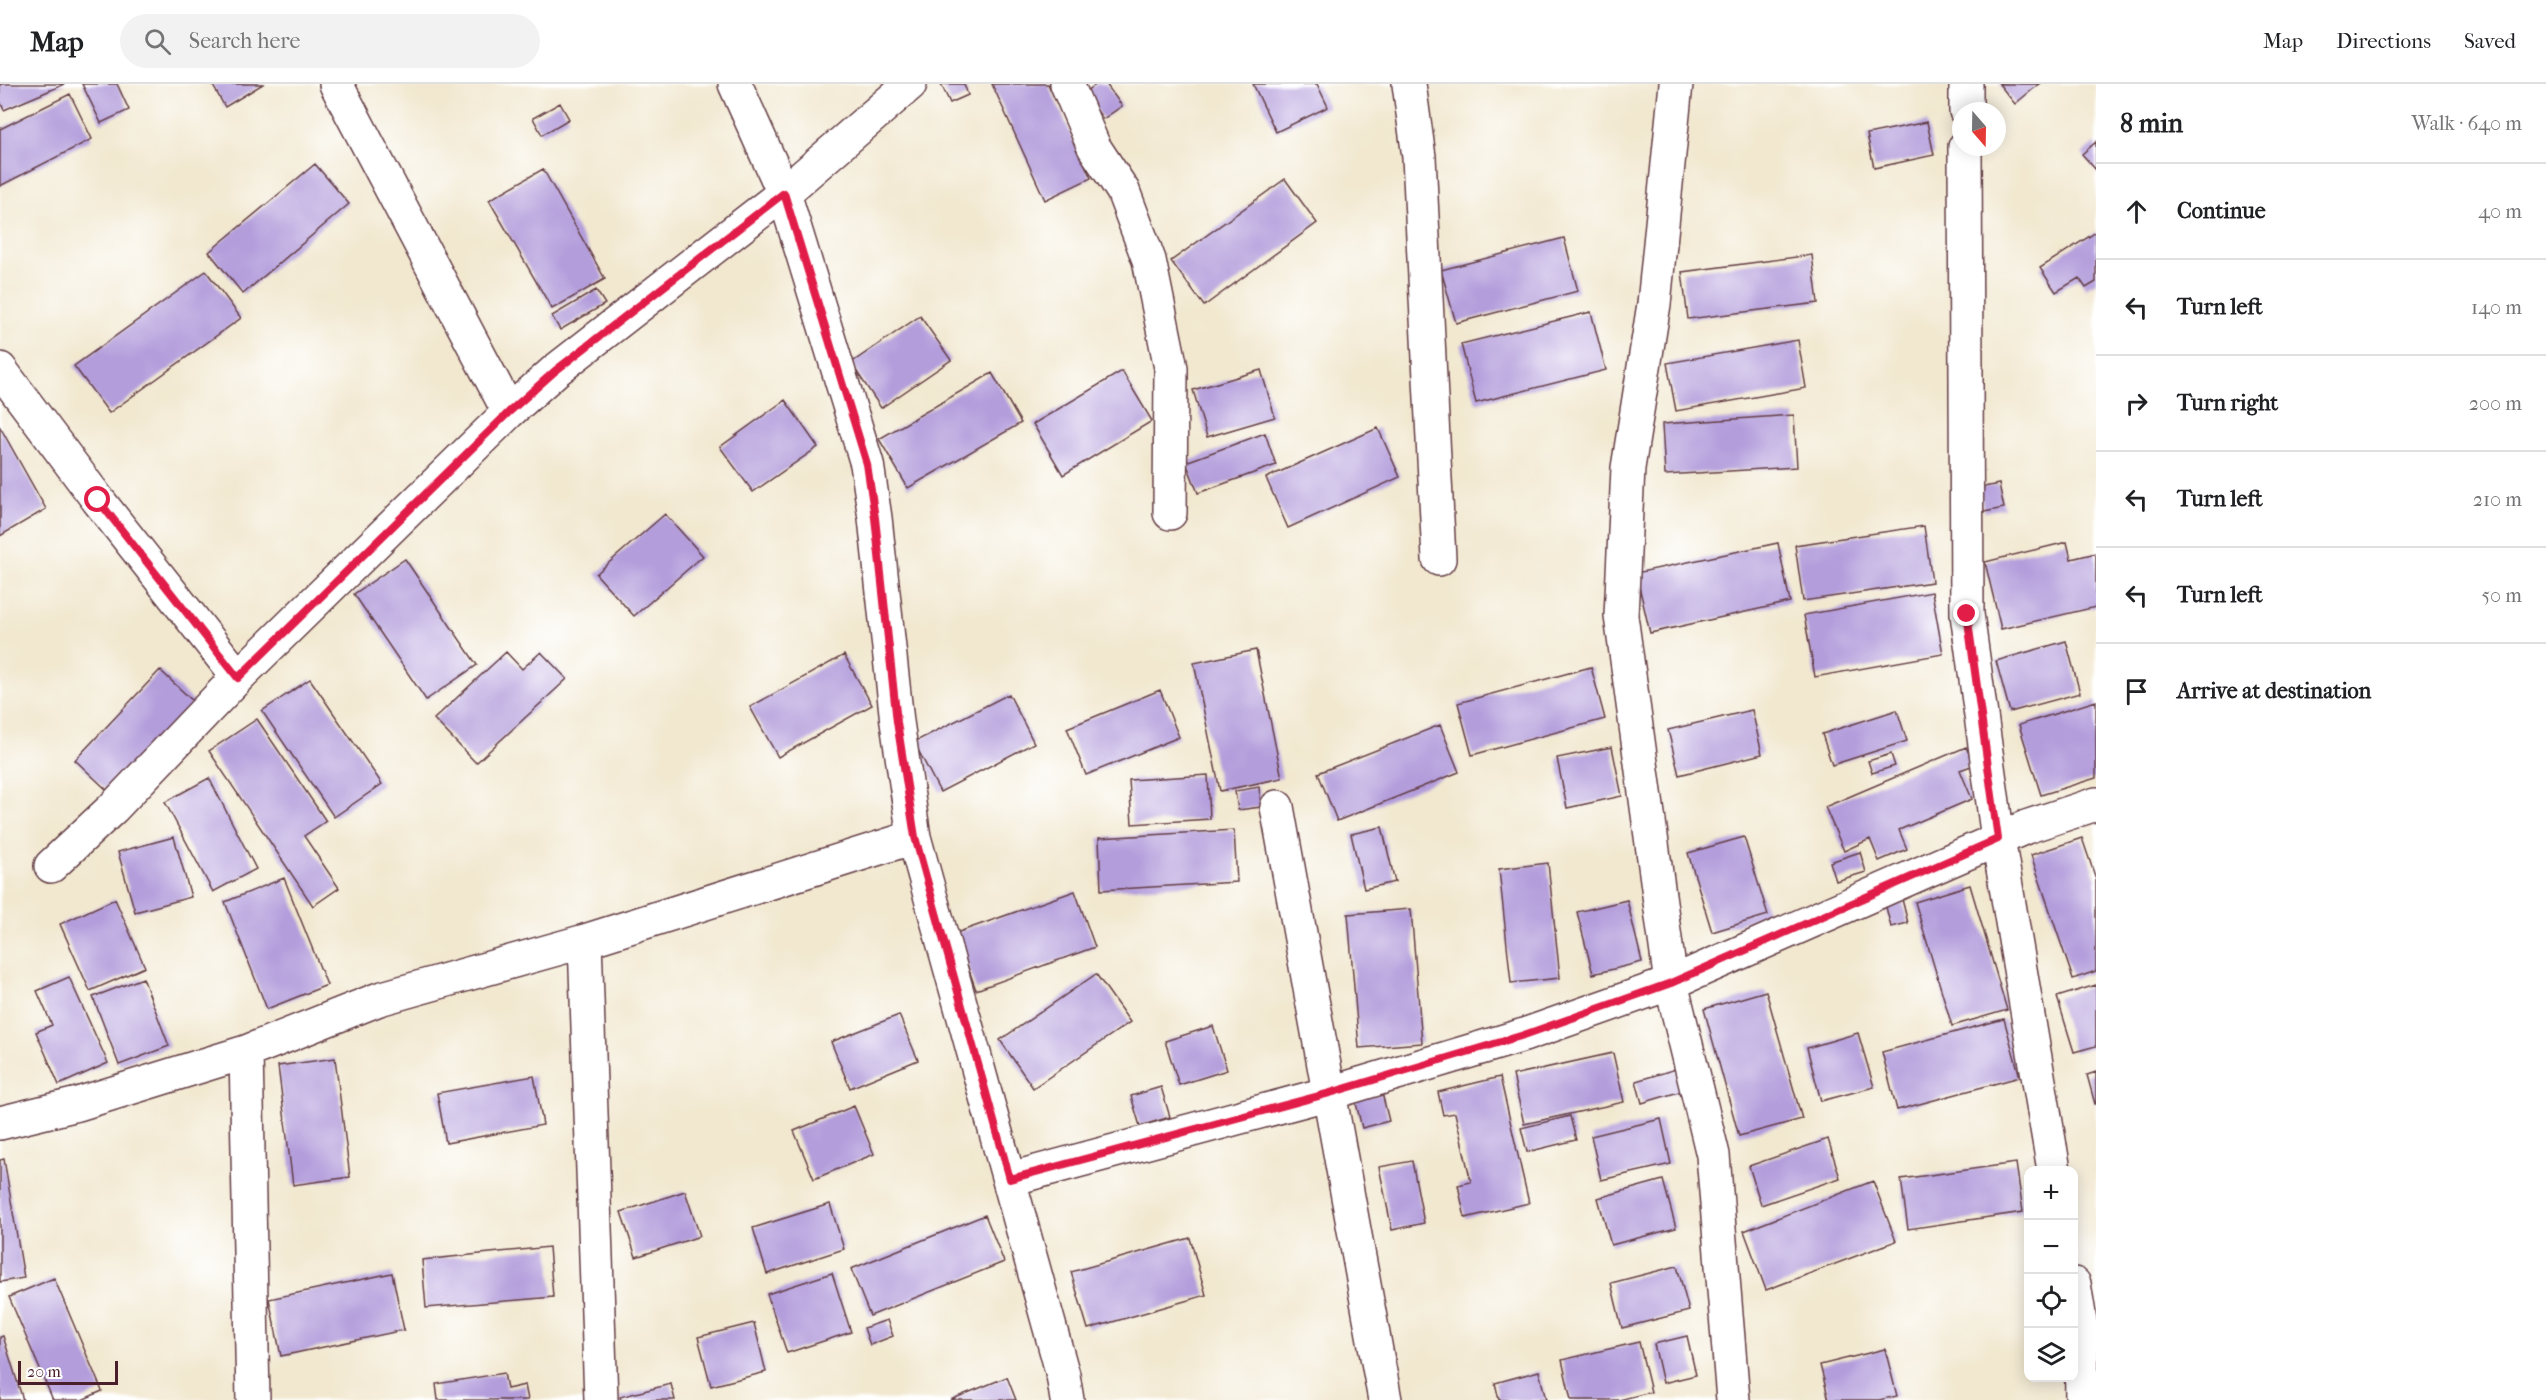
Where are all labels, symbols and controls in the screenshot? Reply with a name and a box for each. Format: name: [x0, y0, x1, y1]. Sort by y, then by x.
search box: [120, 14, 540, 68]
text: Map: [30, 25, 84, 58]
icon: search: [141, 25, 174, 58]
text: Search here: [189, 28, 300, 54]
text: Map: [2263, 29, 2303, 53]
text: Directions: [2336, 29, 2431, 53]
text: Saved: [2464, 29, 2516, 53]
north arrow: [1952, 102, 2006, 156]
text: 8 min: [2120, 108, 2183, 139]
text: Walk · 640 m: [2412, 112, 2522, 135]
icon: ahead: [2120, 195, 2153, 228]
text: Continue: [2177, 198, 2266, 224]
text: 40 m: [2478, 200, 2522, 223]
icon: left: [2120, 291, 2153, 324]
text: Turn left: [2177, 294, 2263, 320]
text: 140 m: [2471, 296, 2522, 319]
icon: right: [2120, 387, 2153, 420]
text: Turn right: [2177, 390, 2278, 416]
text: 200 m: [2469, 392, 2522, 415]
icon: left: [2120, 483, 2153, 516]
route start: [84, 486, 110, 512]
text: Turn left: [2177, 486, 2263, 512]
text: 210 m: [2473, 488, 2522, 511]
icon: left: [2120, 579, 2153, 612]
text: Turn left: [2177, 582, 2263, 608]
text: 50 m: [2481, 584, 2522, 607]
route end: [1953, 600, 1979, 626]
icon: arrive: [2120, 675, 2153, 708]
text: Arrive at destination: [2177, 678, 2371, 704]
map controls: [2024, 1166, 2078, 1382]
button: +: [2024, 1166, 2078, 1220]
button: −: [2024, 1220, 2078, 1274]
button: locate: [2024, 1274, 2078, 1328]
button: layers: [2024, 1328, 2078, 1382]
scale bar: [18, 1358, 118, 1386]
text: 20 m: [27, 1362, 61, 1381]

